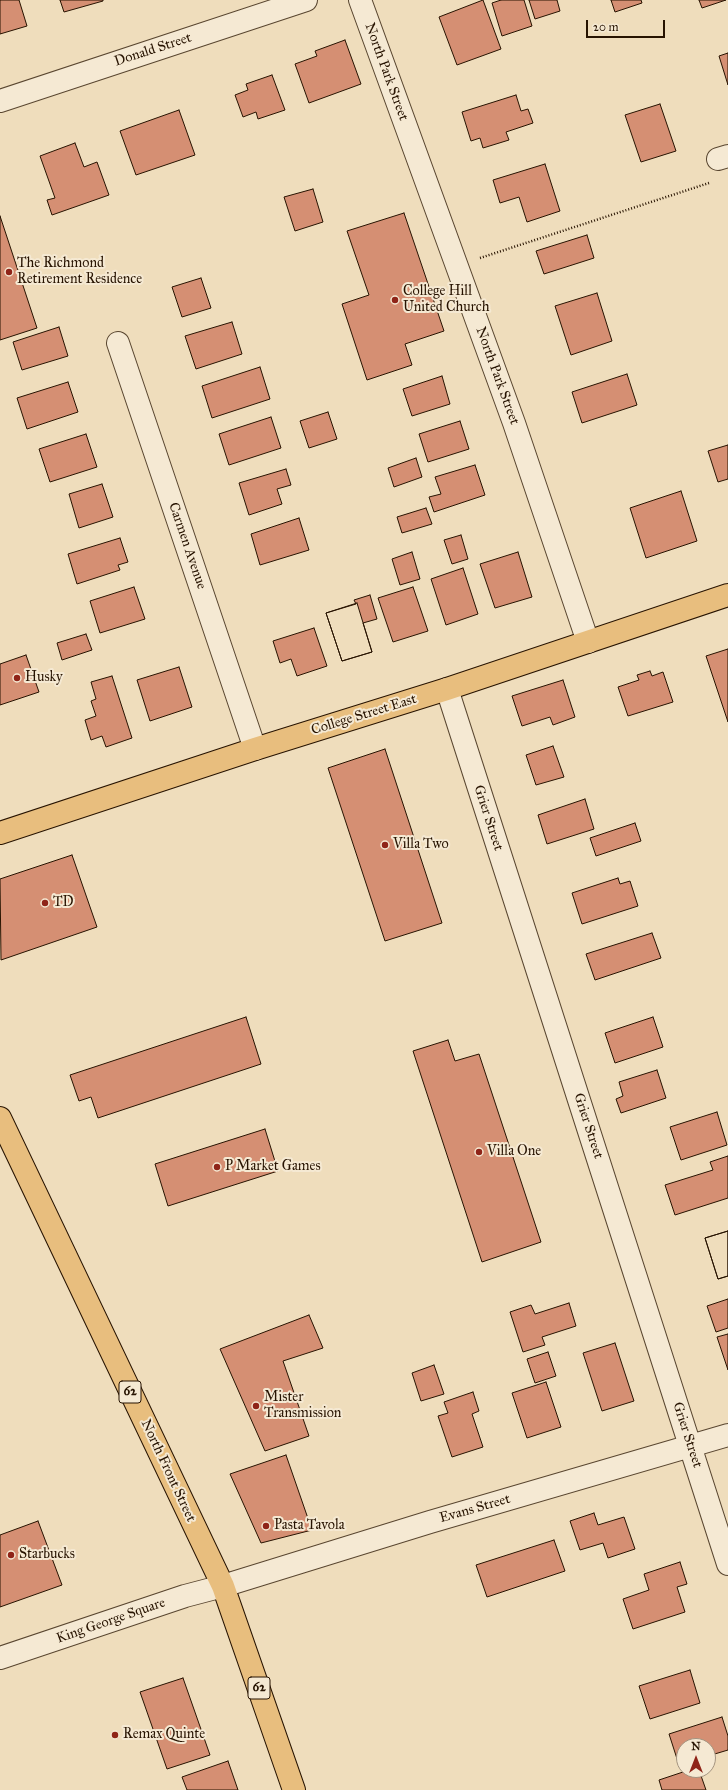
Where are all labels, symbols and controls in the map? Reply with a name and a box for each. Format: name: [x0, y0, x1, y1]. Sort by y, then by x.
scale bar: [588, 12, 667, 38]
text: 20 m: [593, 20, 619, 34]
street label: North Park Street: [361, 21, 411, 123]
street label: Donald Street: [112, 30, 194, 70]
place label: The Richmond Retirement Residence: [17, 256, 142, 288]
marker: The Richmond Retirement Residence: [4, 267, 14, 277]
place label: College Hill United Church: [403, 284, 489, 316]
marker: College Hill United Church: [390, 295, 400, 305]
street label: North Park Street: [472, 325, 522, 427]
street label: Carmen Avenue: [164, 500, 210, 592]
place label: Husky: [25, 670, 63, 686]
marker: Husky: [12, 673, 22, 683]
street label: College Street East: [309, 691, 419, 739]
street label: Grier Street: [469, 783, 507, 853]
place label: Villa Two: [393, 837, 449, 853]
marker: Villa Two: [380, 840, 390, 850]
place label: TD: [53, 895, 74, 911]
marker: TD: [40, 898, 50, 908]
street label: Grier Street: [569, 1091, 607, 1161]
place label: Villa One: [487, 1144, 541, 1160]
marker: Villa One: [474, 1147, 484, 1157]
place label: P Market Games: [225, 1159, 320, 1175]
marker: P Market Games: [212, 1162, 222, 1172]
road number: 62: [119, 1381, 141, 1403]
place label: Mister Transmission: [264, 1390, 341, 1422]
street label: Grier Street: [668, 1400, 706, 1470]
marker: Mister Transmission: [251, 1401, 261, 1411]
street label: North Front Street: [137, 1417, 199, 1525]
street label: Evans Street: [438, 1491, 512, 1527]
place label: Pasta Tavola: [274, 1518, 345, 1534]
marker: Pasta Tavola: [261, 1521, 271, 1531]
place label: Starbucks: [19, 1547, 75, 1563]
marker: Starbucks: [6, 1550, 16, 1560]
street label: King George Square: [54, 1595, 168, 1647]
road number: 62: [248, 1677, 270, 1699]
place label: Remax Quinte: [123, 1727, 205, 1743]
marker: Remax Quinte: [110, 1730, 120, 1740]
north arrow: [676, 1738, 716, 1778]
text: N: [691, 1740, 701, 1753]

